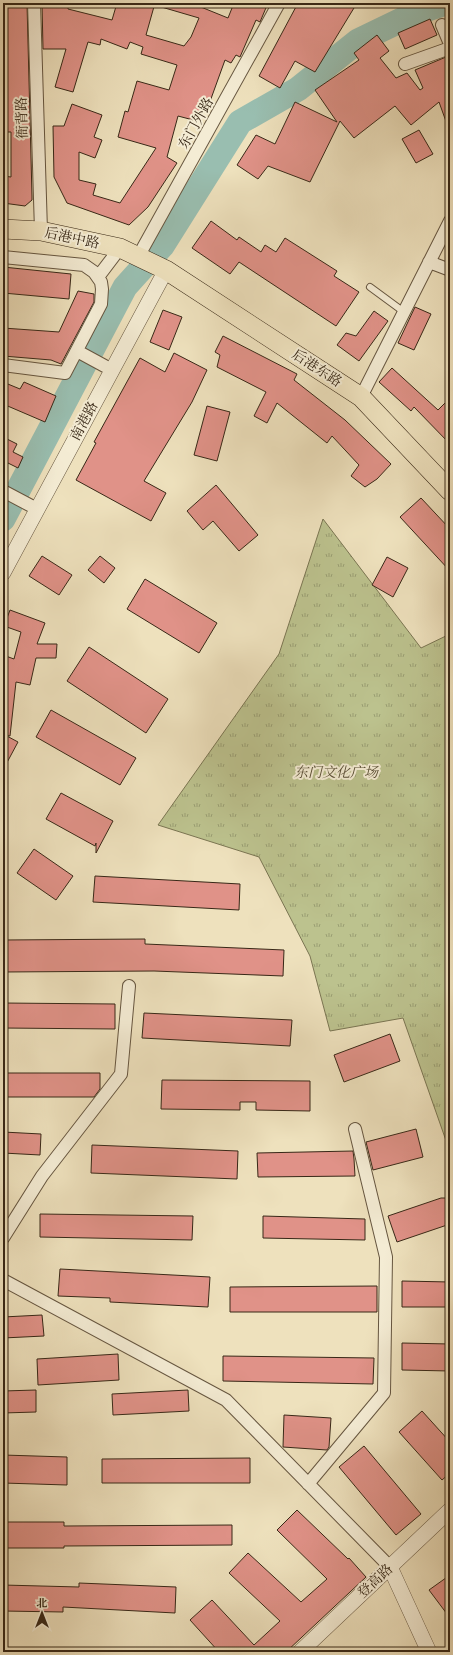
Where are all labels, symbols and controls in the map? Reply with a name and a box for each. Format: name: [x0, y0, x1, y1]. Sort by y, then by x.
street label: 东门外路: [175, 94, 217, 152]
street label: 衙背路: [13, 97, 31, 139]
street label: 后港中路: [43, 224, 101, 252]
street label: 后港东路: [289, 346, 345, 390]
street label: 南港路: [67, 398, 101, 444]
park label: 东门文化广场: [294, 764, 379, 781]
street label: 登高路: [354, 1560, 396, 1602]
north arrow: [22, 1593, 62, 1633]
text: 北: [37, 1597, 48, 1610]

